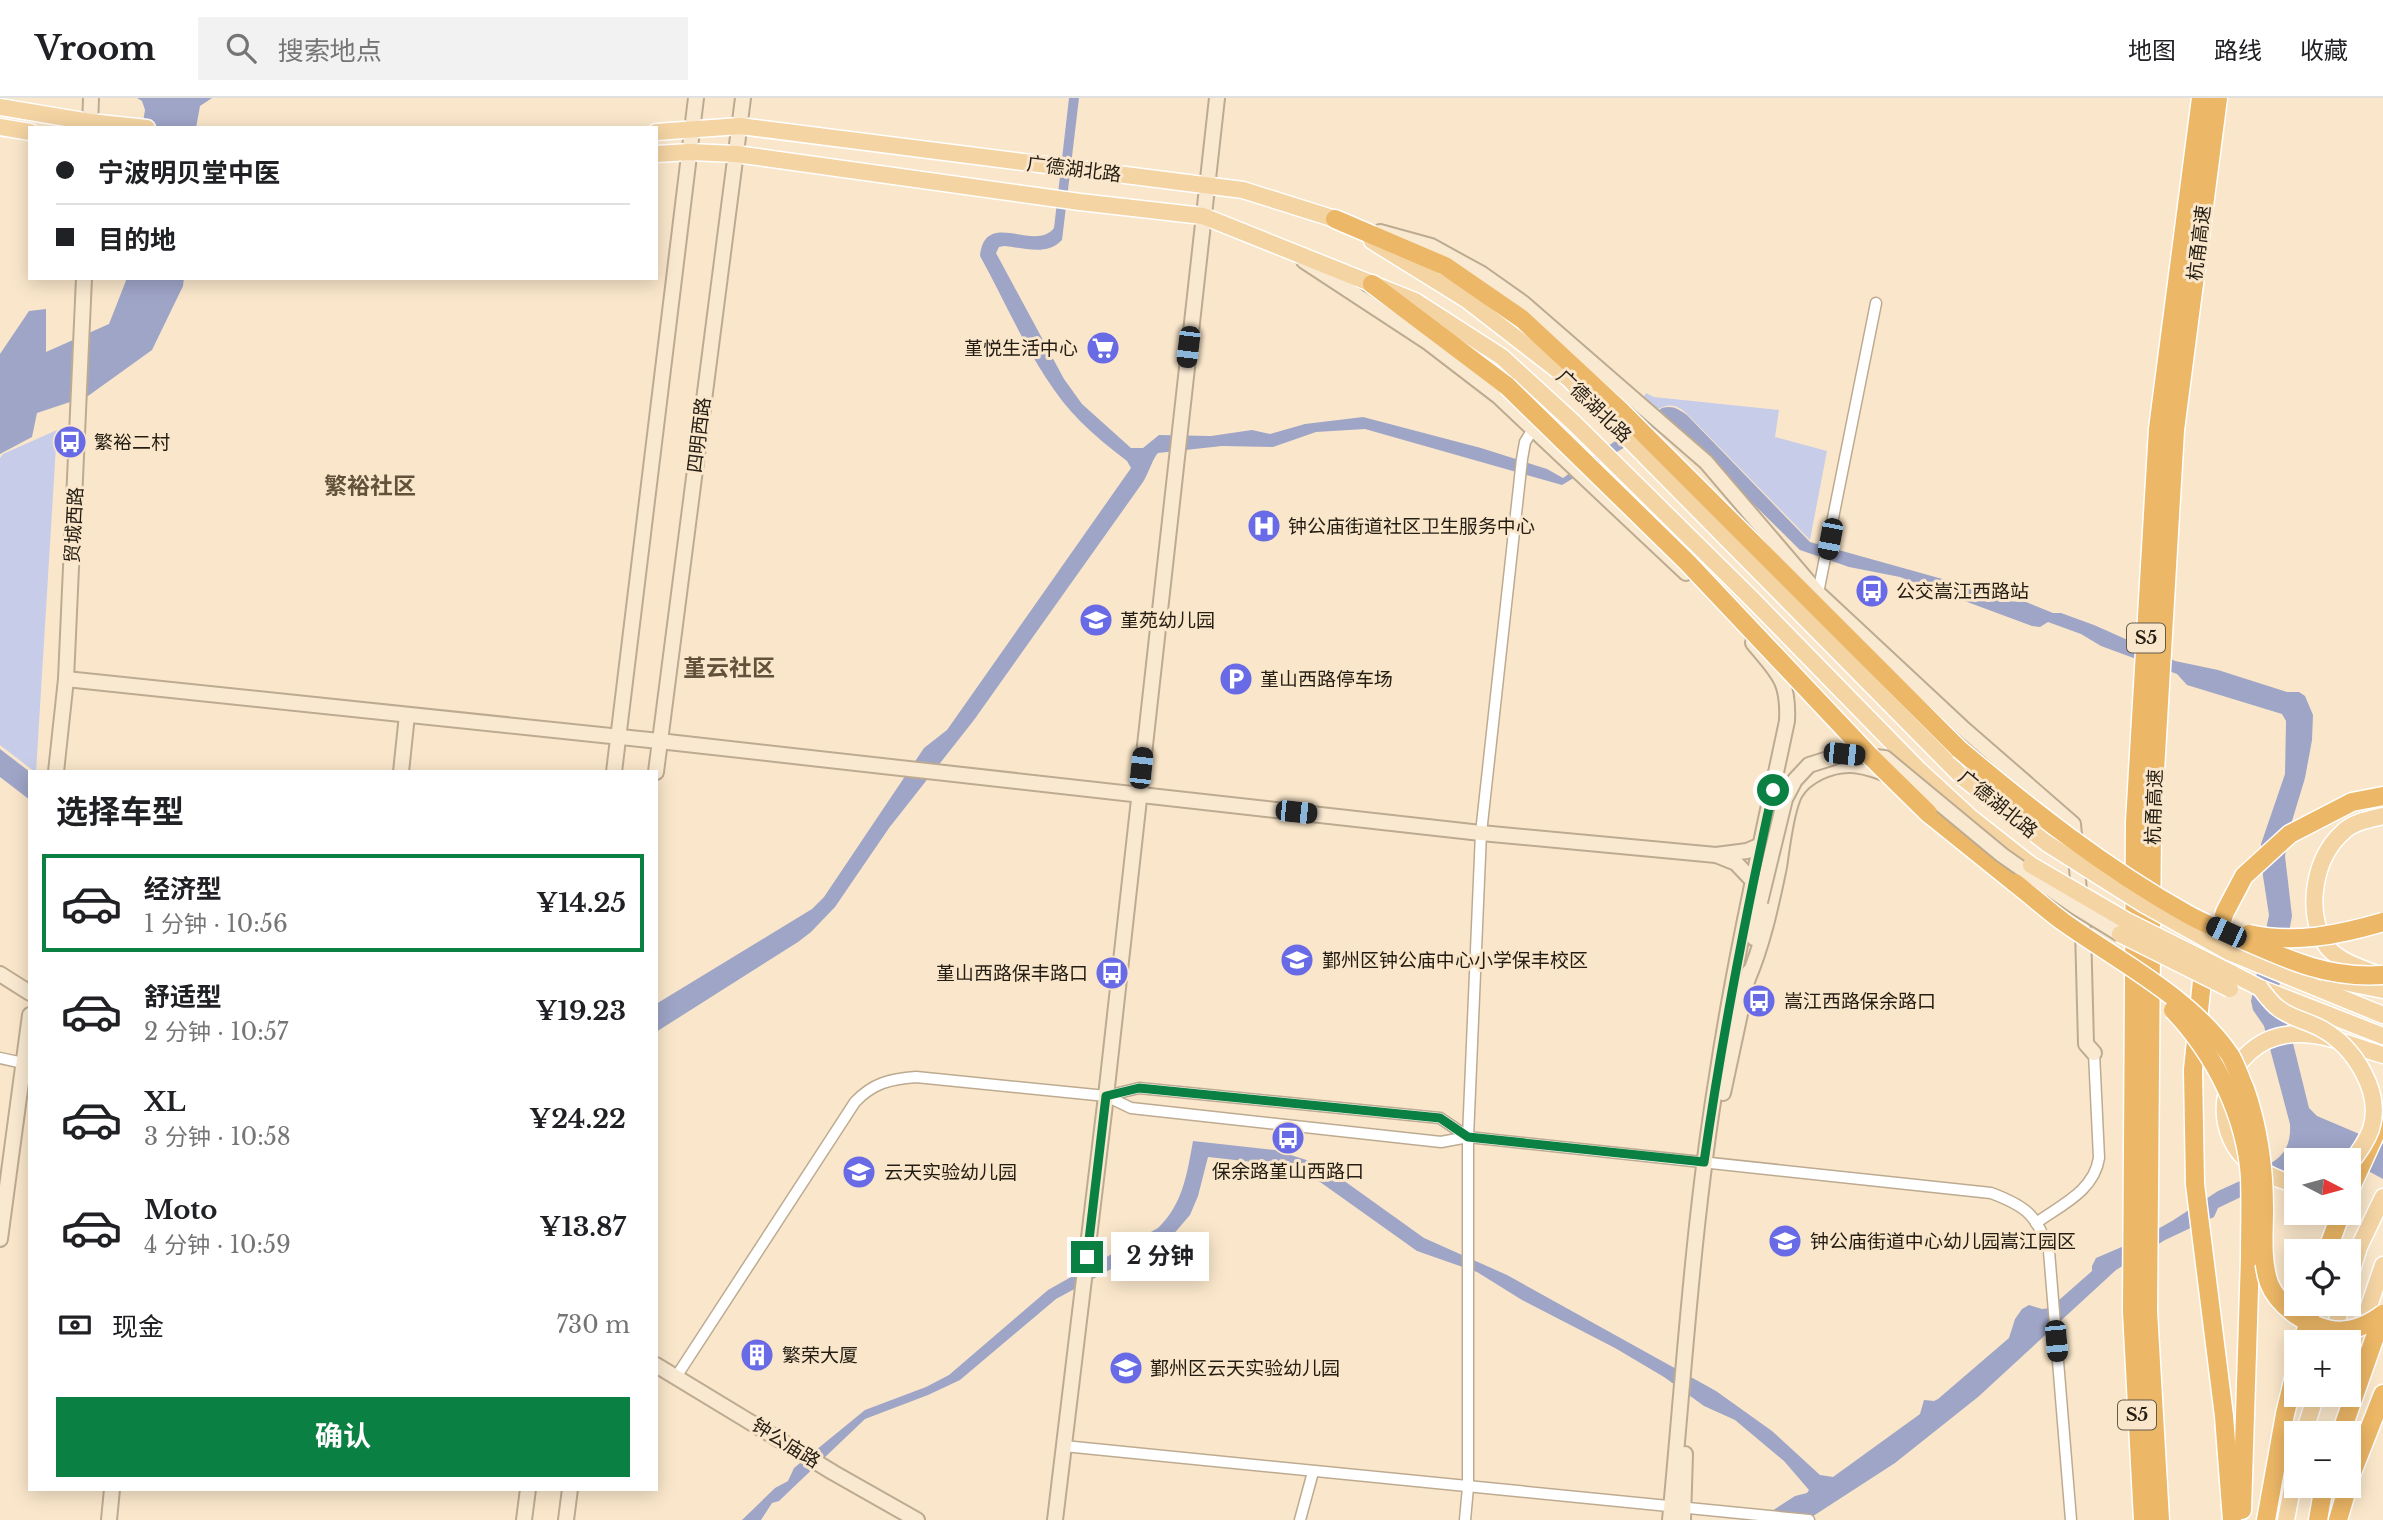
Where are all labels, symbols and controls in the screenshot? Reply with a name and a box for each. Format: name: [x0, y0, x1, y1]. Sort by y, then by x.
search box: [198, 17, 688, 80]
text: Vroom: [35, 28, 156, 69]
icon: search: [222, 29, 260, 67]
text: 搜索地点: [278, 35, 382, 67]
text: 地图: [2128, 36, 2176, 65]
text: 路线: [2214, 36, 2262, 65]
text: 收藏: [2300, 36, 2348, 65]
street label: 广德湖北路: [1025, 152, 1123, 186]
text: 宁波明贝堂中医: [98, 157, 280, 189]
street label: 杭甬高速: [2183, 204, 2215, 282]
text: 目的地: [98, 224, 176, 256]
car: [1176, 325, 1201, 369]
supermarket icon: 堇悦生活中心: [1084, 329, 1122, 367]
place label: 堇悦生活中心: [964, 337, 1078, 360]
street label: 广德湖北路: [1552, 365, 1636, 447]
street label: 四明西路: [683, 396, 715, 474]
bus stop icon: 繁裕二村: [51, 423, 89, 461]
place label: 繁裕二村: [94, 431, 170, 454]
district label: 繁裕社区: [324, 472, 416, 500]
street label: 贸城西路: [61, 486, 87, 564]
hospital icon: 钟公庙街道社区卫生服务中心: [1245, 507, 1283, 545]
place label: 钟公庙街道社区卫生服务中心: [1288, 515, 1535, 538]
car: [1816, 516, 1845, 562]
bus stop icon: 公交嵩江西路站: [1853, 572, 1891, 610]
place label: 公交嵩江西路站: [1896, 580, 2029, 603]
school or university icon: 堇苑幼儿园: [1077, 601, 1115, 639]
place label: 堇苑幼儿园: [1120, 609, 1215, 632]
road number: S5: [2127, 624, 2165, 652]
district label: 堇云社区: [683, 654, 775, 682]
parking icon: 堇山西路停车场: [1217, 660, 1255, 698]
place label: 堇山西路停车场: [1260, 668, 1393, 691]
car: [1823, 741, 1866, 767]
car: [1129, 746, 1154, 790]
street label: 广德湖北路: [1954, 765, 2042, 843]
street label: 杭甬高速: [2141, 769, 2167, 845]
route start: [1757, 774, 1789, 806]
text: 选择车型: [56, 792, 184, 832]
car: [1275, 799, 1318, 825]
icon: car: [60, 872, 123, 935]
text: 经济型: [144, 873, 222, 905]
text: ¥14.25: [536, 887, 626, 919]
text: 1 分钟 · 10:56: [144, 910, 288, 938]
car: [2203, 914, 2250, 950]
school or university icon: 鄞州区钟公庙中心小学保丰校区: [1278, 941, 1316, 979]
place label: 鄞州区钟公庙中心小学保丰校区: [1322, 949, 1588, 972]
bus stop icon: 堇山西路保丰路口: [1093, 954, 1131, 992]
place label: 堇山西路保丰路口: [936, 962, 1088, 985]
icon: car: [60, 980, 123, 1043]
text: 舒适型: [144, 981, 222, 1013]
bus stop icon: 嵩江西路保余路口: [1740, 982, 1778, 1020]
place label: 嵩江西路保余路口: [1784, 990, 1936, 1013]
text: ¥19.23: [535, 995, 626, 1027]
text: 2 分钟 · 10:57: [144, 1018, 288, 1046]
text: XL: [144, 1086, 186, 1118]
icon: car: [60, 1088, 123, 1151]
text: ¥24.22: [529, 1103, 626, 1135]
bus stop icon: 保余路堇山西路口: [1269, 1119, 1307, 1157]
text: 3 分钟 · 10:58: [144, 1123, 291, 1151]
north arrow: [2284, 1148, 2361, 1225]
map controls: [2284, 1148, 2361, 1498]
school or university icon: 云天实验幼儿园: [840, 1153, 878, 1191]
place label: 保余路堇山西路口: [1212, 1160, 1364, 1183]
place label: 云天实验幼儿园: [884, 1161, 1017, 1184]
text: Moto: [144, 1194, 217, 1226]
icon: car: [60, 1196, 123, 1259]
text: ¥13.87: [539, 1211, 626, 1243]
school or university icon: 钟公庙街道中心幼儿园嵩江园区: [1766, 1222, 1804, 1260]
place label: 钟公庙街道中心幼儿园嵩江园区: [1810, 1230, 2076, 1253]
text: 4 分钟 · 10:59: [144, 1231, 291, 1259]
callout: 2 分钟: [1112, 1232, 1210, 1282]
button: locate: [2284, 1239, 2361, 1316]
route end: [1071, 1241, 1103, 1273]
text: 2 分钟: [1126, 1242, 1194, 1270]
icon: cash: [56, 1306, 94, 1344]
text: 现金: [112, 1311, 164, 1343]
text: 730 m: [557, 1311, 630, 1339]
car: [2044, 1319, 2069, 1363]
button: +: [2284, 1330, 2361, 1407]
building icon: 繁荣大厦: [738, 1336, 776, 1374]
place label: 繁荣大厦: [782, 1344, 858, 1367]
school or university icon: 鄞州区云天实验幼儿园: [1107, 1349, 1145, 1387]
place label: 鄞州区云天实验幼儿园: [1150, 1357, 1340, 1380]
button: 确认: [56, 1397, 630, 1477]
road number: S5: [2118, 1400, 2156, 1430]
street label: 钟公庙路: [748, 1413, 824, 1473]
button: −: [2284, 1421, 2361, 1498]

